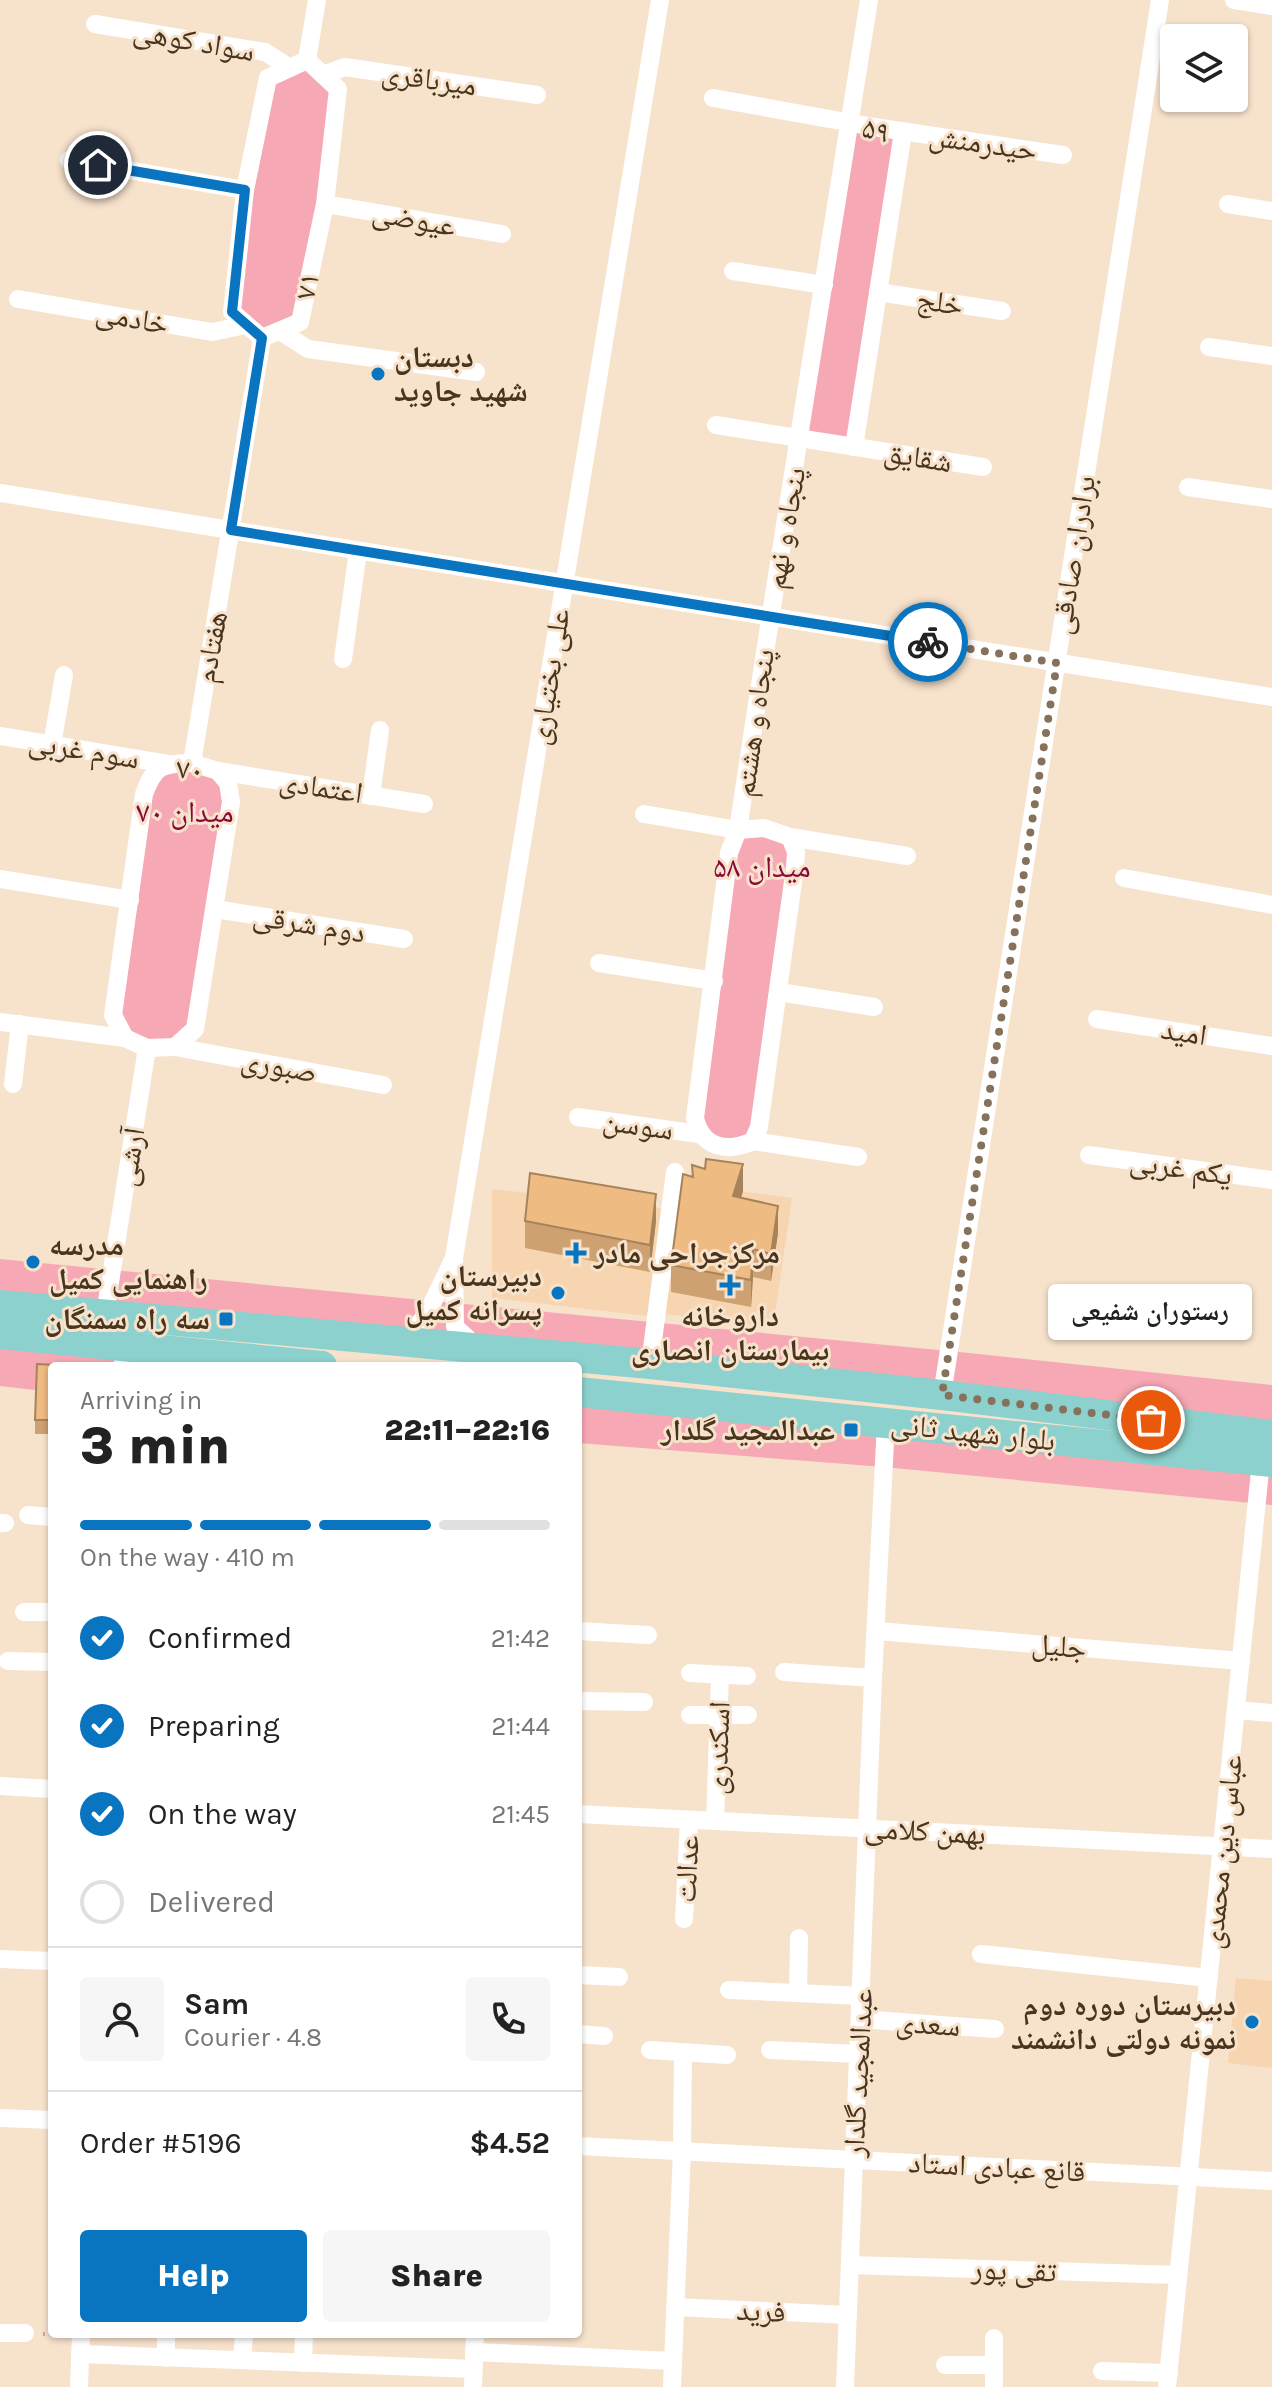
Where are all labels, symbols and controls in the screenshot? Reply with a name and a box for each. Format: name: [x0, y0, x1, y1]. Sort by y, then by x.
street label: سواد کوهی: [130, 13, 258, 69]
map controls: [1160, 24, 1248, 112]
button: layers: [1160, 24, 1248, 112]
street label: میرباقری: [379, 55, 479, 103]
street label: ۵۹: [859, 109, 893, 151]
street label: حیدرمنش: [927, 118, 1039, 168]
pin: [64, 131, 132, 199]
icon: home: [76, 143, 120, 187]
street label: عیوضی: [369, 194, 459, 244]
street label: ۷۱: [287, 269, 327, 303]
street label: خلج: [914, 281, 966, 324]
street label: خادمی: [93, 294, 171, 342]
place label: دبستان شهید جاوید: [394, 339, 528, 409]
marker: دبستان شهید جاوید: [369, 365, 387, 383]
street label: شقایق: [881, 434, 955, 480]
street label: پنجاه و نهم: [757, 464, 815, 592]
street label: برادران صادقی: [1043, 473, 1103, 637]
courier: [888, 602, 968, 682]
street label: علی بختیاری: [520, 606, 578, 748]
street label: هفتادم: [187, 608, 236, 686]
icon: bike: [906, 620, 950, 664]
street label: پنجاه و هشتم: [726, 647, 784, 800]
street label: سوم غربی: [26, 723, 142, 778]
street label: ۷۰: [176, 750, 204, 788]
street label: اعتمادی: [277, 763, 365, 811]
park label: میدان ۷۰: [136, 794, 234, 830]
park label: میدان ۵۸: [713, 849, 811, 885]
street label: دوم شرقی: [250, 897, 368, 952]
street label: امید: [1159, 1011, 1209, 1053]
street label: صبوری: [238, 1042, 320, 1090]
street label: سوسن: [600, 1102, 676, 1148]
street label: آرشی: [108, 1124, 153, 1189]
street label: یکم غربی: [1127, 1143, 1235, 1195]
place label: مدرسه راهنمایی کمیل: [49, 1227, 208, 1297]
place label: مرکزجراحی مادر: [592, 1235, 780, 1271]
marker: مرکزجراحی مادر: [565, 1242, 587, 1264]
marker: مدرسه راهنمایی کمیل: [24, 1253, 42, 1271]
place label: دبیرستان پسرانه کمیل: [406, 1258, 542, 1328]
marker: داروخانه بیمارستان انصاری: [721, 1276, 739, 1294]
marker: دبیرستان پسرانه کمیل: [549, 1284, 567, 1302]
callout: رستوران شفیعی: [1049, 1284, 1253, 1340]
text: رستوران شفیعی: [1071, 1296, 1229, 1327]
place label: داروخانه بیمارستان انصاری: [631, 1298, 829, 1368]
place label: سه راه سمنگان: [44, 1301, 210, 1337]
marker: سه راه سمنگان: [217, 1310, 235, 1328]
text: Arriving in: [80, 1385, 202, 1416]
pin: [1117, 1386, 1185, 1454]
icon: bag: [1129, 1398, 1173, 1442]
street label: بلوار شهید ثانی: [889, 1405, 1057, 1459]
text: 22:11–22:16: [384, 1412, 550, 1448]
place label: عبدالمجید گلدار: [659, 1412, 835, 1448]
text: 3 min: [80, 1415, 230, 1476]
marker: عبدالمجید گلدار: [842, 1421, 860, 1439]
text: On the way · 410 m: [80, 1542, 295, 1573]
icon: check: [80, 1616, 124, 1660]
text: Confirmed: [148, 1620, 292, 1656]
text: 21:42: [491, 1623, 550, 1654]
street label: جلیل: [1030, 1626, 1088, 1666]
street label: اسکندری: [698, 1701, 738, 1795]
icon: check: [80, 1704, 124, 1748]
text: Preparing: [148, 1708, 280, 1744]
text: 21:44: [491, 1711, 550, 1742]
street label: عباس دین محمدی: [1194, 1753, 1250, 1951]
icon: check: [80, 1792, 124, 1836]
text: On the way: [148, 1796, 297, 1832]
text: 21:45: [491, 1799, 550, 1830]
street label: بهمن کلامی: [863, 1810, 987, 1852]
street label: عدالت: [667, 1834, 707, 1904]
text: Delivered: [148, 1884, 275, 1920]
button: person: [80, 1977, 164, 2061]
button: phone: [466, 1977, 550, 2061]
text: Sam: [184, 1986, 249, 2022]
place label: دبیرستان دوره دوم نمونه دولتی دانشمند: [1011, 1987, 1236, 2057]
street label: عبدالمجید گلدار: [836, 1988, 880, 2159]
street label: سعدی: [894, 2004, 962, 2044]
marker: دبیرستان دوره دوم نمونه دولتی دانشمند: [1243, 2013, 1261, 2031]
text: Courier · 4.8: [184, 2022, 322, 2053]
text: Order #5196: [80, 2125, 242, 2161]
text: $4.52: [469, 2125, 550, 2161]
street label: قانع عبادی استاد: [908, 2144, 1086, 2191]
button: Help: [80, 2230, 307, 2322]
button: Share: [323, 2230, 550, 2322]
street label: تقی پور: [970, 2250, 1058, 2290]
street label: فرید: [735, 2292, 787, 2330]

